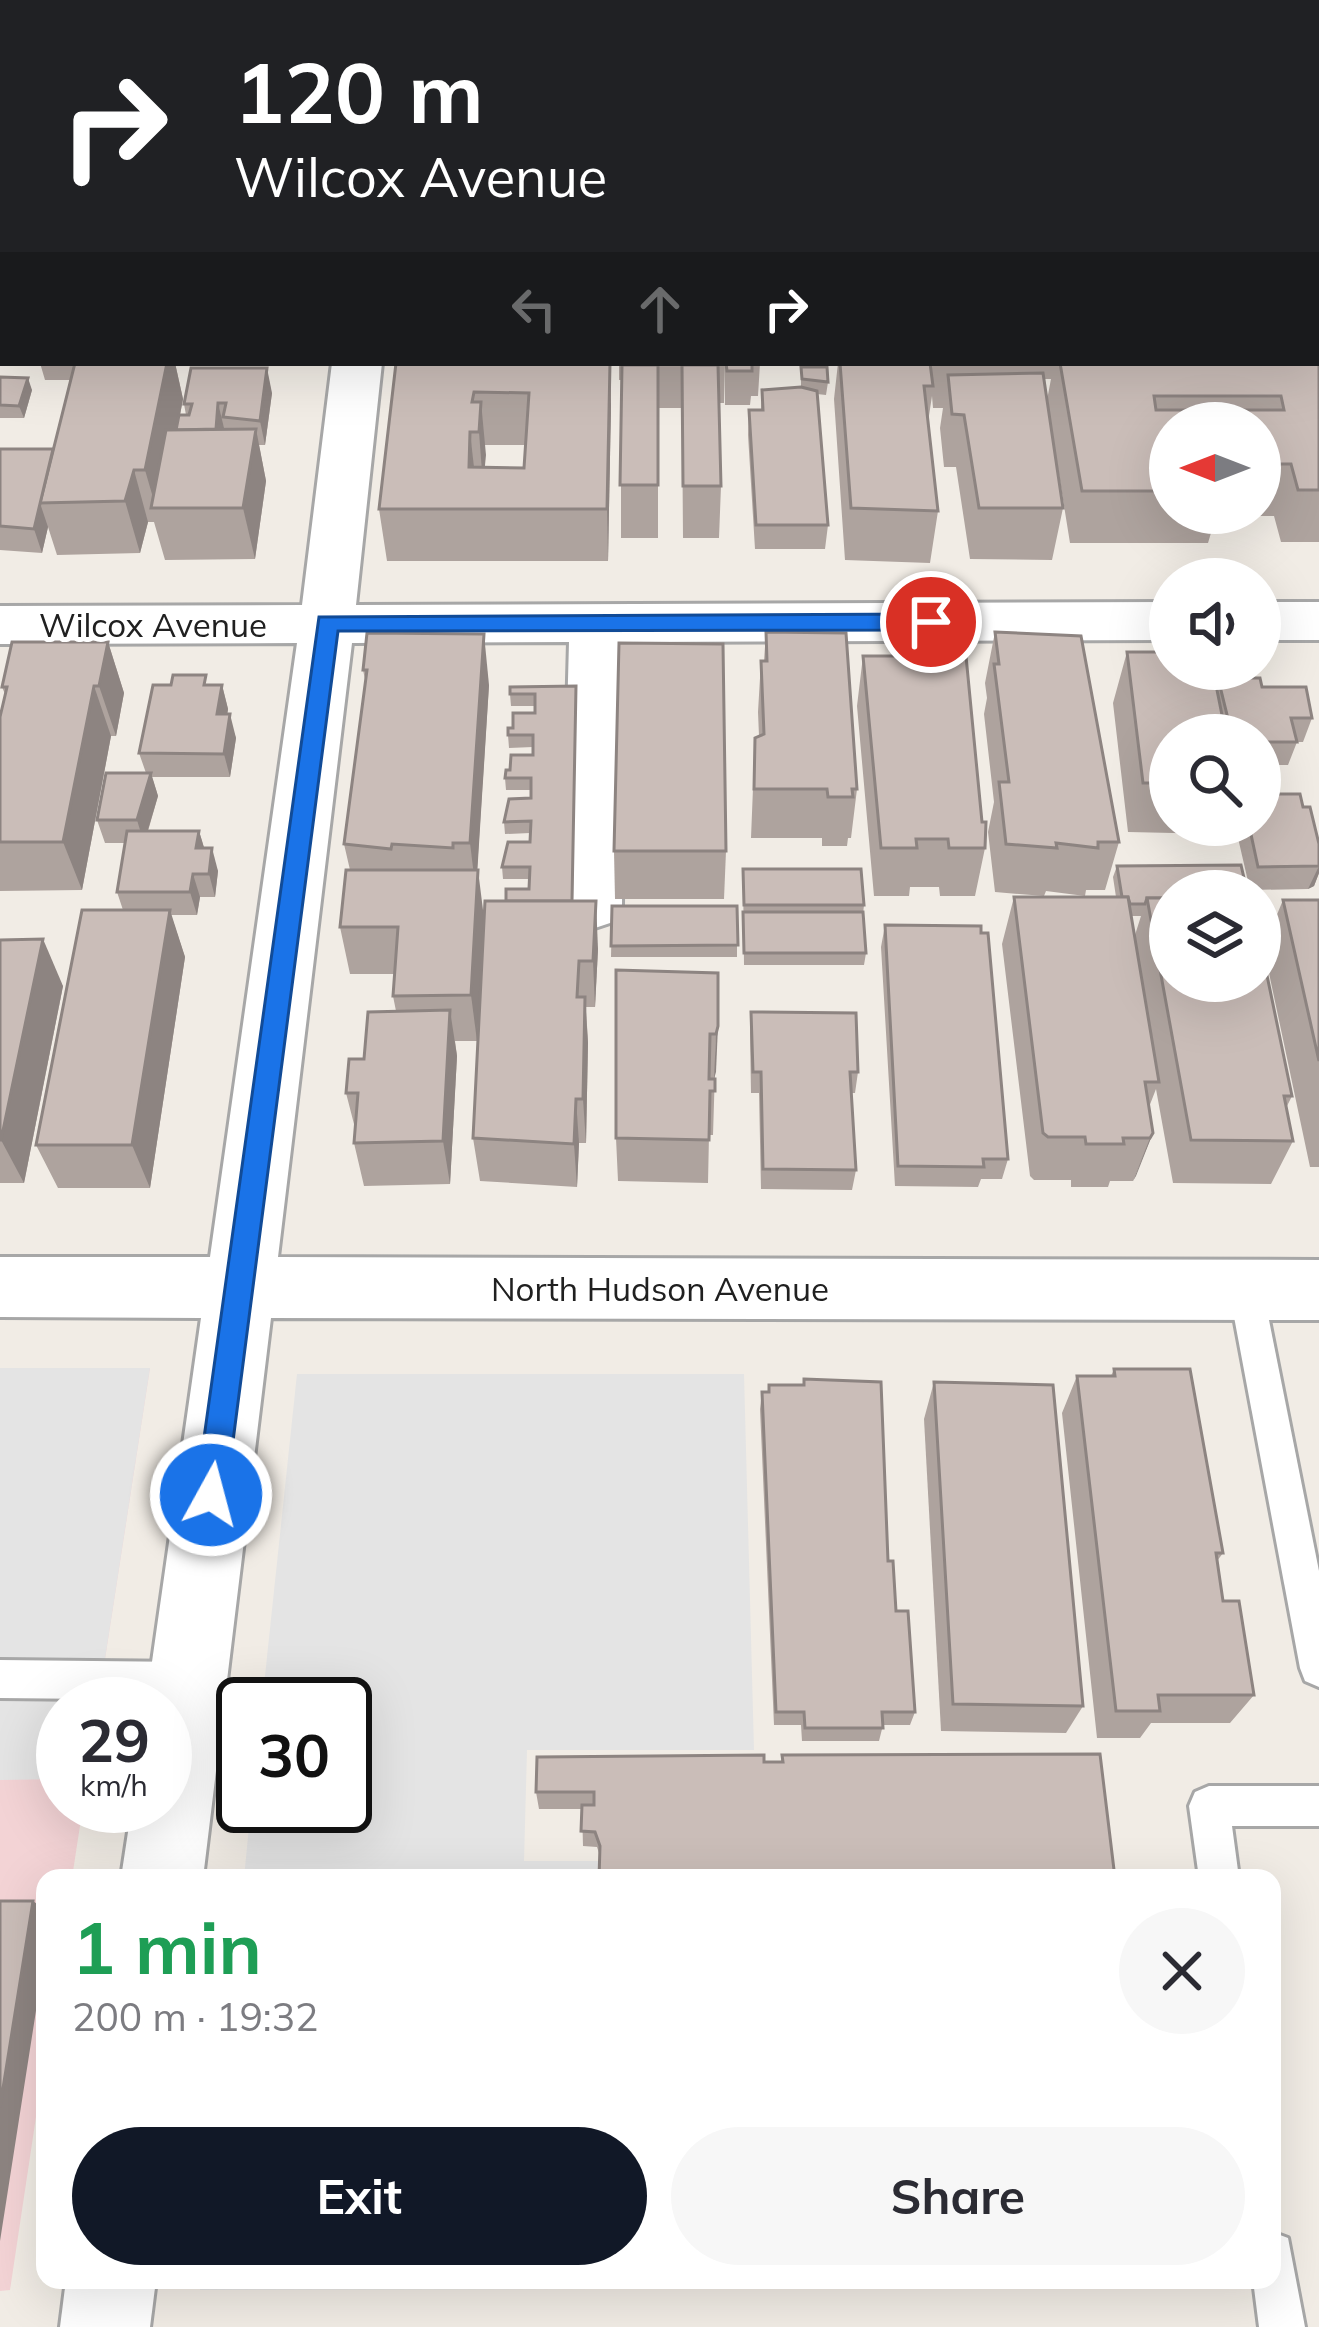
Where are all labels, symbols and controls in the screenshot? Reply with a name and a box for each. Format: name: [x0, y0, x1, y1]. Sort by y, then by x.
text: 120 m: [234, 39, 484, 144]
icon: right: [36, 48, 192, 204]
text: Wilcox Avenue: [234, 143, 607, 211]
icon: left: [501, 276, 567, 342]
icon: ahead: [627, 276, 693, 342]
icon: right: [753, 276, 819, 342]
north arrow: [1149, 402, 1281, 534]
map controls: [1149, 402, 1281, 1002]
button: sound: [1149, 558, 1281, 690]
pin: [880, 571, 982, 673]
icon: arrive: [898, 589, 964, 655]
street label: Wilcox Avenue: [39, 604, 267, 645]
button: search: [1149, 714, 1281, 846]
button: layers: [1149, 870, 1281, 1002]
street label: North Hudson Avenue: [491, 1268, 829, 1309]
position arrow: [148, 1432, 274, 1558]
speed limit sign: 30: [216, 1677, 372, 1833]
text: 29: [78, 1702, 150, 1777]
text: km/h: [80, 1766, 148, 1804]
text: 1 min: [72, 1902, 262, 1992]
button: close: [1119, 1908, 1245, 2034]
text: 200 m · 19:32: [72, 1992, 318, 2041]
button: Exit: [72, 2127, 647, 2265]
button: Share: [671, 2127, 1245, 2265]

